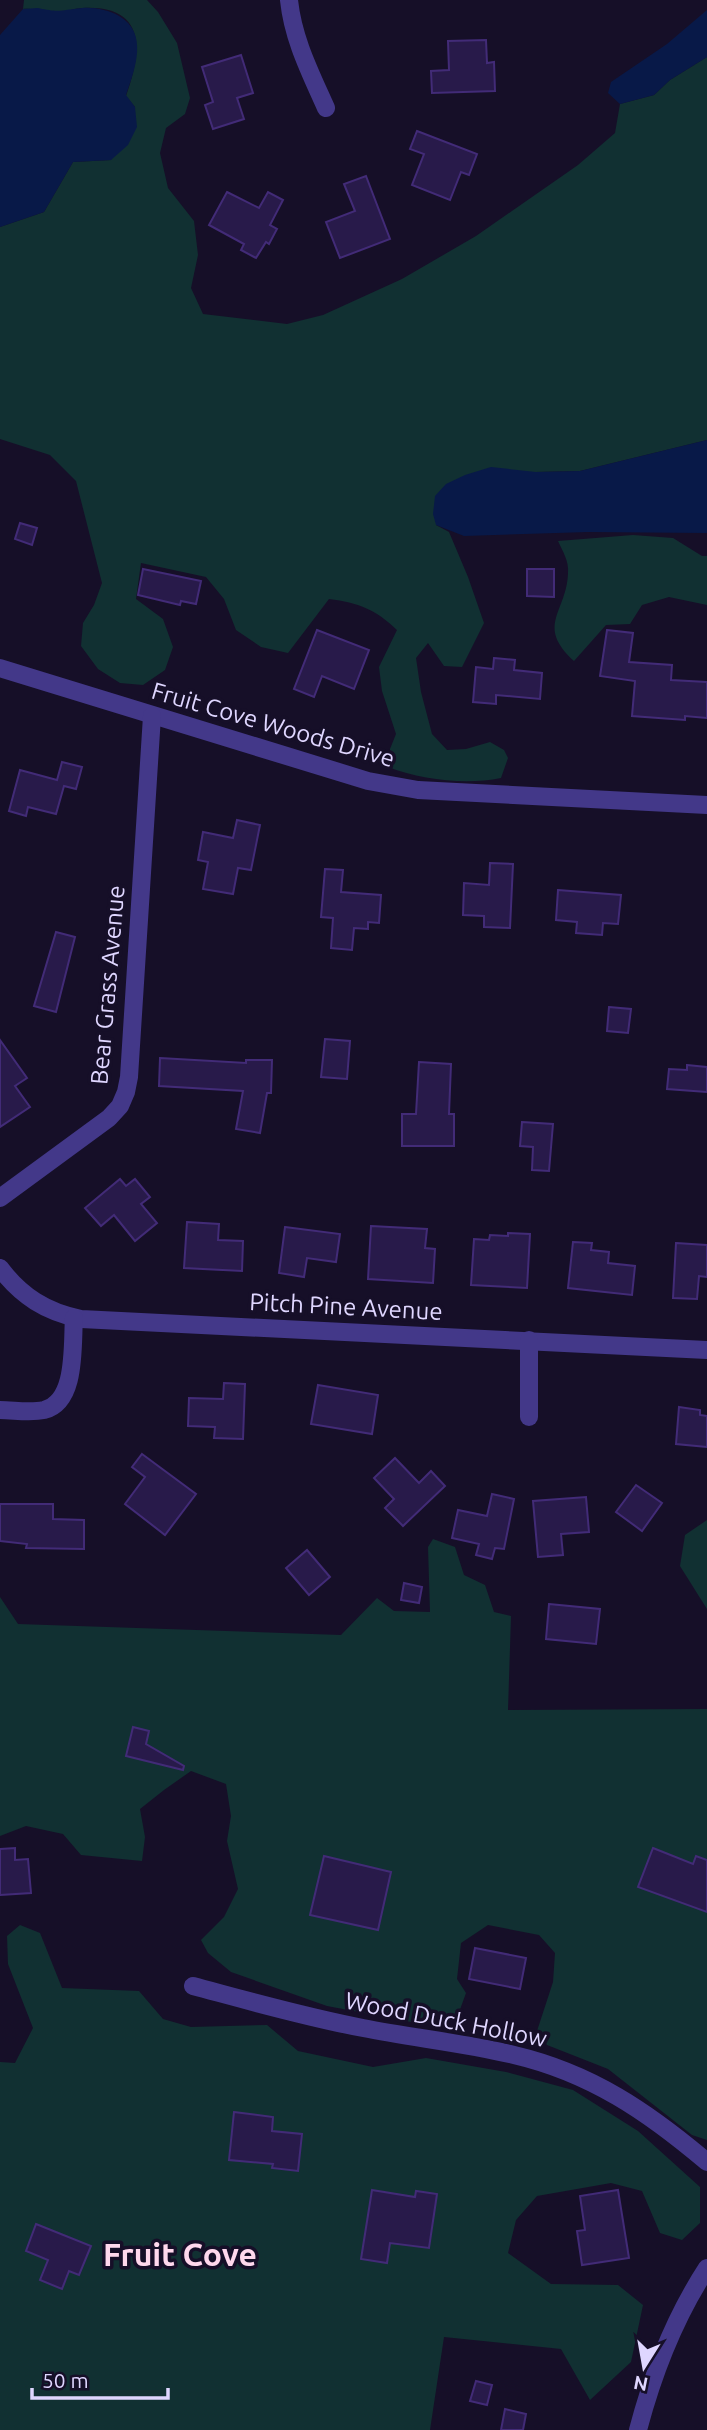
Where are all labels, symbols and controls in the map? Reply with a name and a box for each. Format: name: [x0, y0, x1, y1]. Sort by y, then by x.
street label: Fruit Cove Woods Drive: [149, 677, 398, 772]
street label: Bear Grass Avenue: [85, 884, 130, 1086]
street label: Pitch Pine Avenue: [249, 1288, 443, 1325]
street label: Wood Duck Hollow: [343, 1987, 550, 2052]
district label: Fruit Cove: [103, 2236, 257, 2272]
north arrow: [609, 2332, 679, 2402]
scale bar: [32, 2356, 168, 2400]
text: 50 m: [42, 2368, 89, 2392]
text: N: [632, 2372, 650, 2396]

